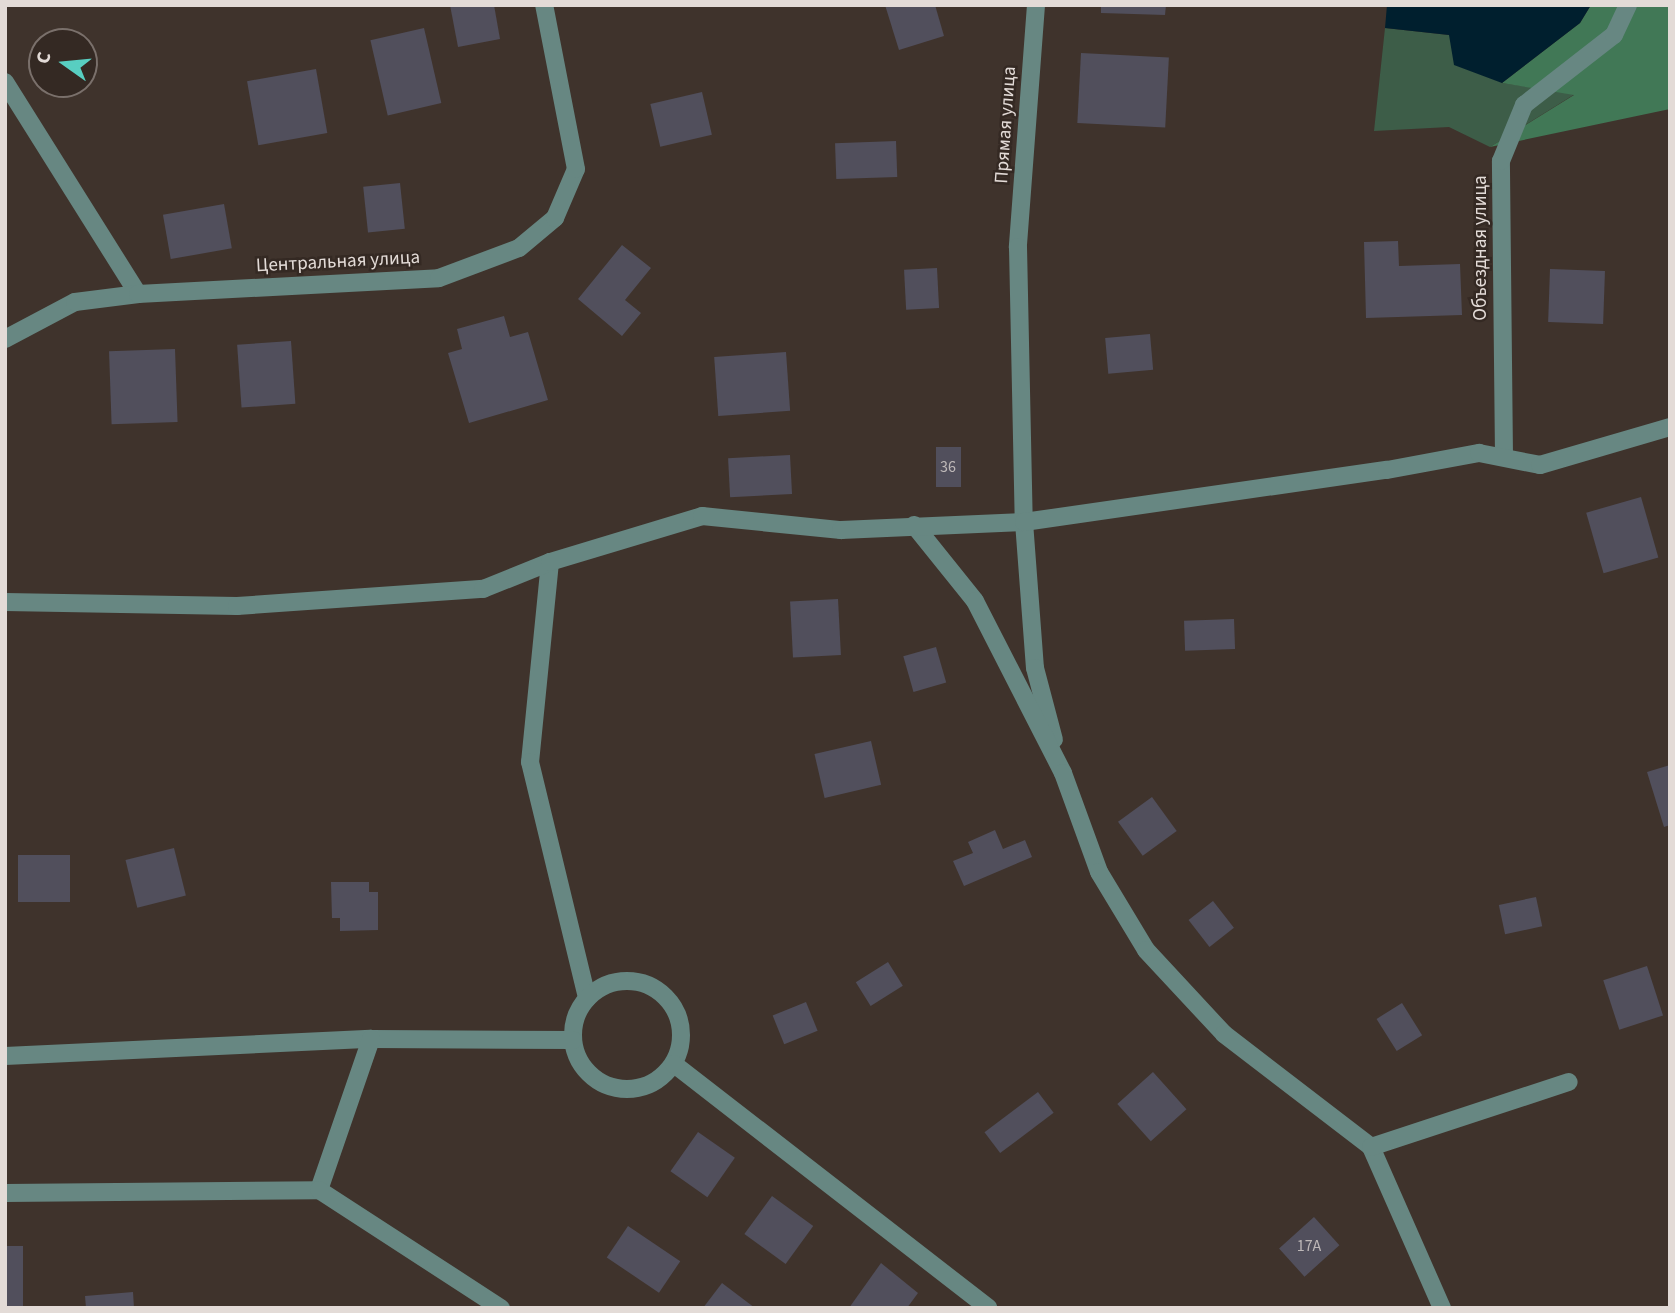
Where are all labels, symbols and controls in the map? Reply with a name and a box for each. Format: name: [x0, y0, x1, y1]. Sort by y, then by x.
north arrow: [28, 28, 98, 98]
text: С: [30, 49, 59, 67]
street label: Прямая улица: [991, 66, 1021, 184]
street label: Объездная улица: [1470, 175, 1492, 321]
street label: Центральная улица: [255, 246, 421, 278]
house number: 36: [940, 457, 956, 477]
house number: 17А: [1297, 1236, 1321, 1256]

